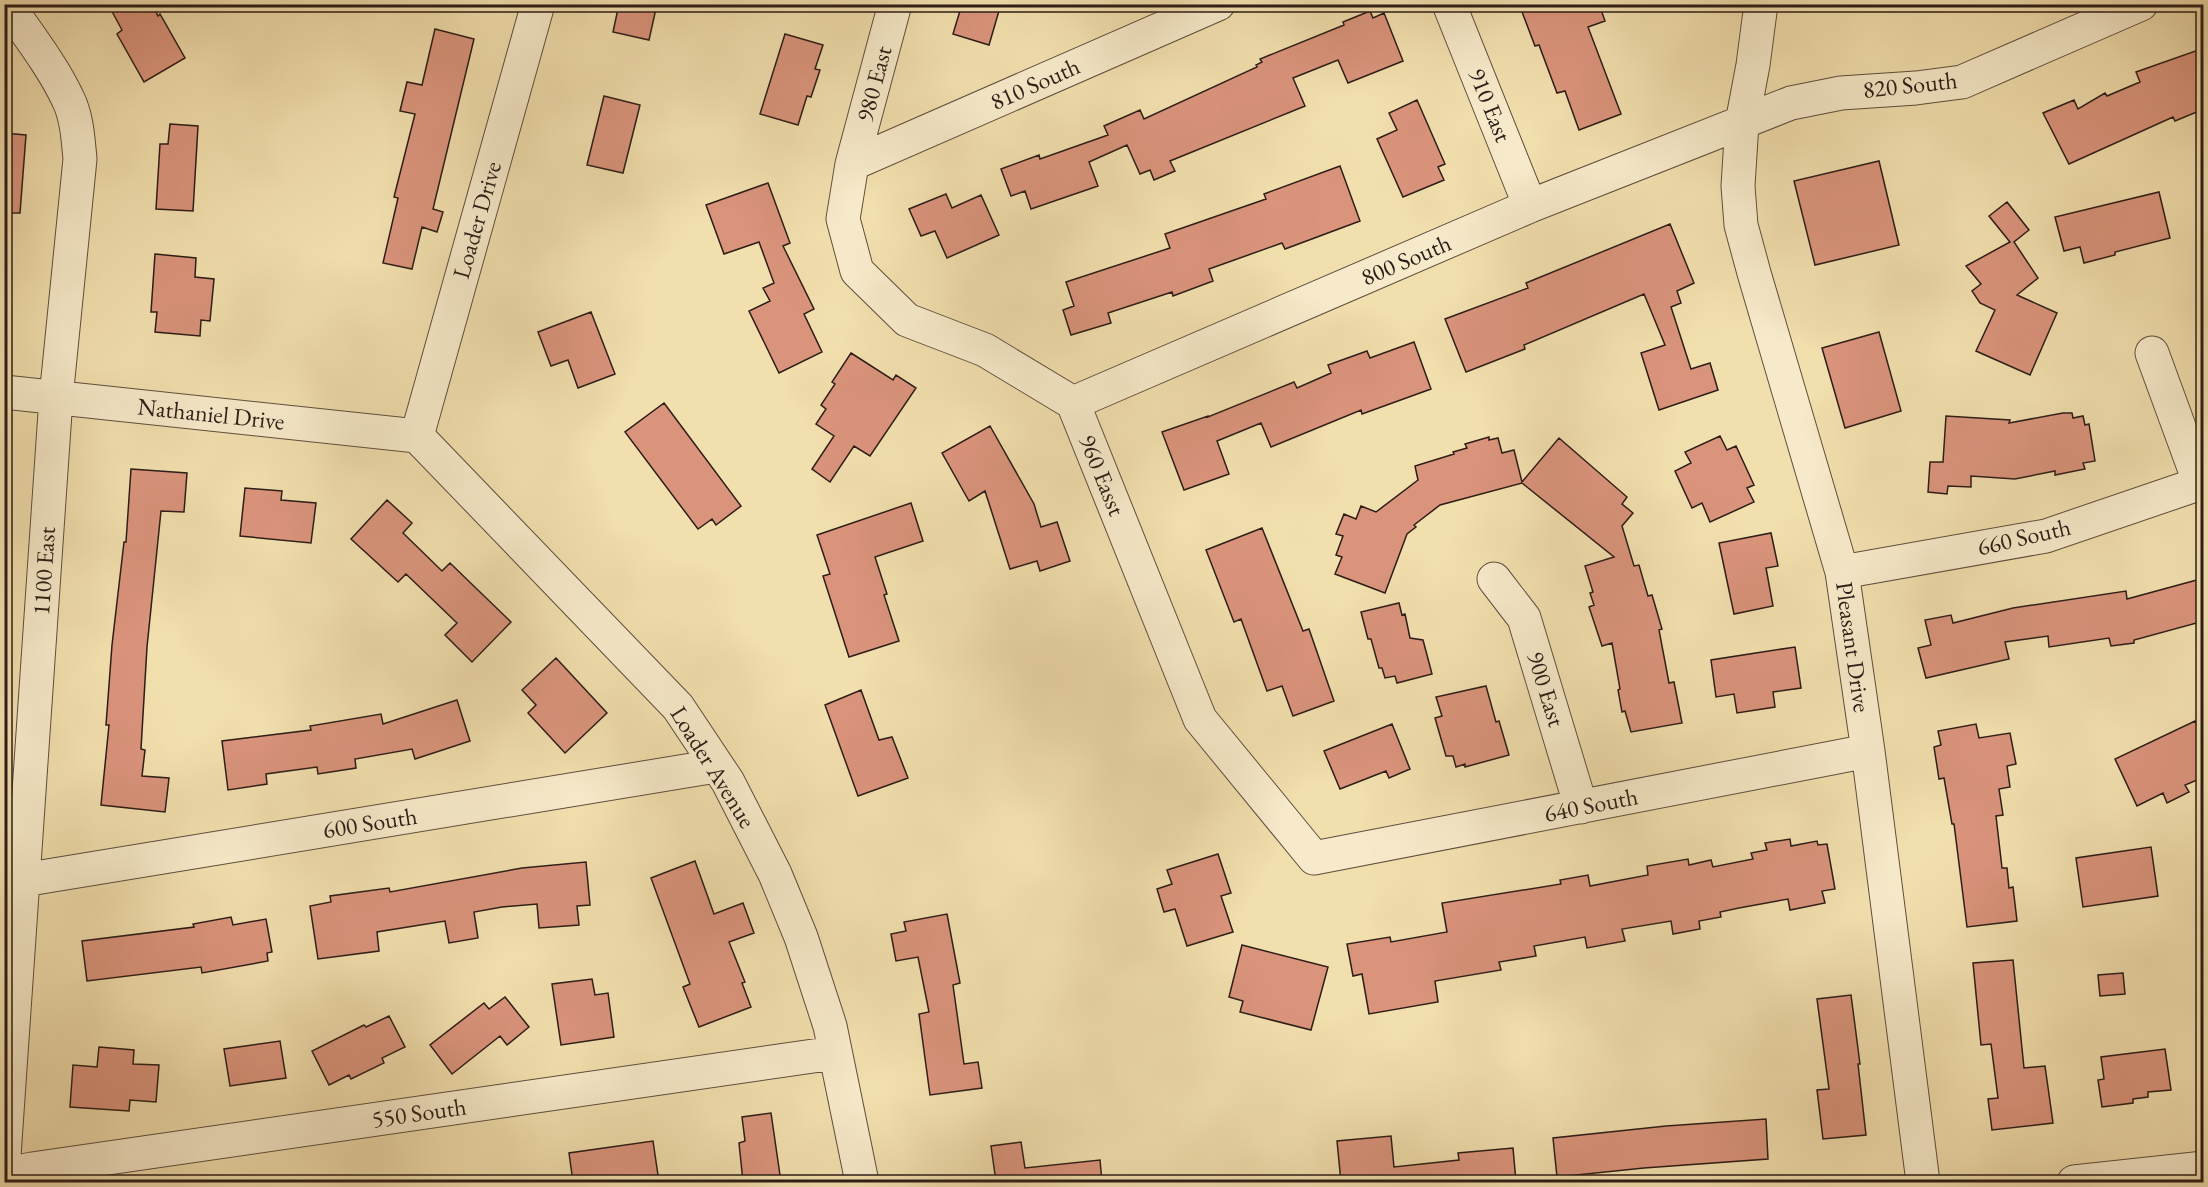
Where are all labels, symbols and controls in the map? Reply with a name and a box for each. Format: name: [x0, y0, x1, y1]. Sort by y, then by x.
street label: 980 East: [849, 42, 899, 125]
street label: 810 South: [985, 50, 1084, 117]
street label: 910 East: [1462, 63, 1519, 147]
street label: 820 South: [1861, 64, 1959, 105]
street label: Loader Drive: [445, 158, 508, 282]
street label: 800 South: [1356, 227, 1456, 292]
street label: Nathaniel Drive: [136, 390, 286, 437]
street label: 960 Easst: [1072, 430, 1133, 520]
street label: 660 South: [1974, 511, 2074, 562]
street label: 1100 East: [25, 525, 62, 616]
street label: Pleasant Drive: [1829, 580, 1878, 714]
street label: 900 East: [1520, 647, 1573, 731]
street label: Loader Avenue: [664, 700, 763, 834]
street label: 640 South: [1541, 780, 1640, 829]
street label: 600 South: [321, 800, 419, 845]
street label: 550 South: [370, 1091, 468, 1134]

